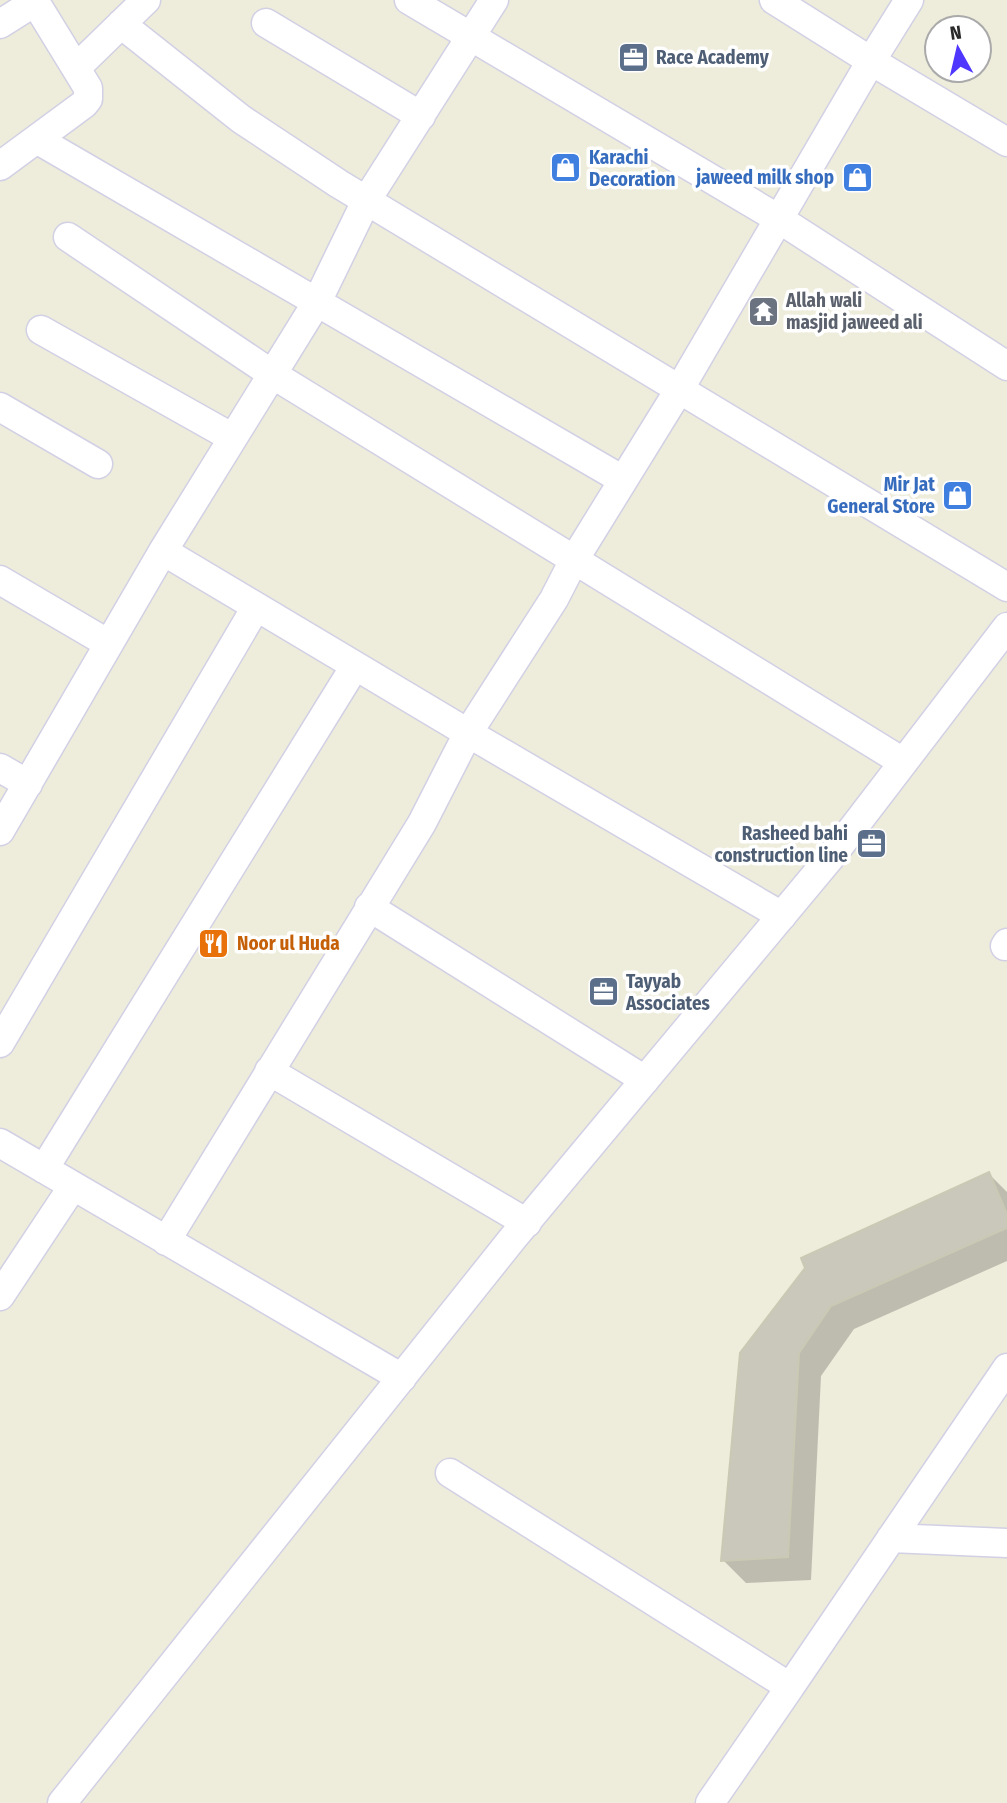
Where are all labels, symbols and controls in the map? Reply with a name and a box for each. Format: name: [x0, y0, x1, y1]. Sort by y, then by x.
north arrow: [923, 14, 993, 84]
text: N: [948, 20, 963, 45]
office icon: Race Academy: [616, 40, 650, 74]
place label: Race Academy: [656, 46, 770, 69]
place label: Karachi Decoration: [589, 146, 676, 191]
shop icon: Karachi Decoration: [549, 151, 583, 185]
shop icon: jaweed milk shop: [840, 160, 874, 194]
place label: jaweed milk shop: [695, 166, 834, 189]
place label: Allah wali masjid jaweed ali: [785, 289, 923, 334]
temple icon: Allah wali masjid jaweed ali: [746, 294, 780, 328]
place label: Mir Jat General Store: [827, 473, 935, 518]
shop icon: Mir Jat General Store: [941, 478, 975, 512]
place label: Rasheed bahi construction line: [715, 822, 848, 867]
office icon: Rasheed bahi construction line: [854, 827, 888, 861]
restaurant icon: Noor ul Huda: [197, 926, 231, 960]
place label: Noor ul Huda: [237, 932, 340, 955]
place label: Tayyab Associates: [625, 970, 711, 1015]
office icon: Tayyab Associates: [586, 975, 620, 1009]

